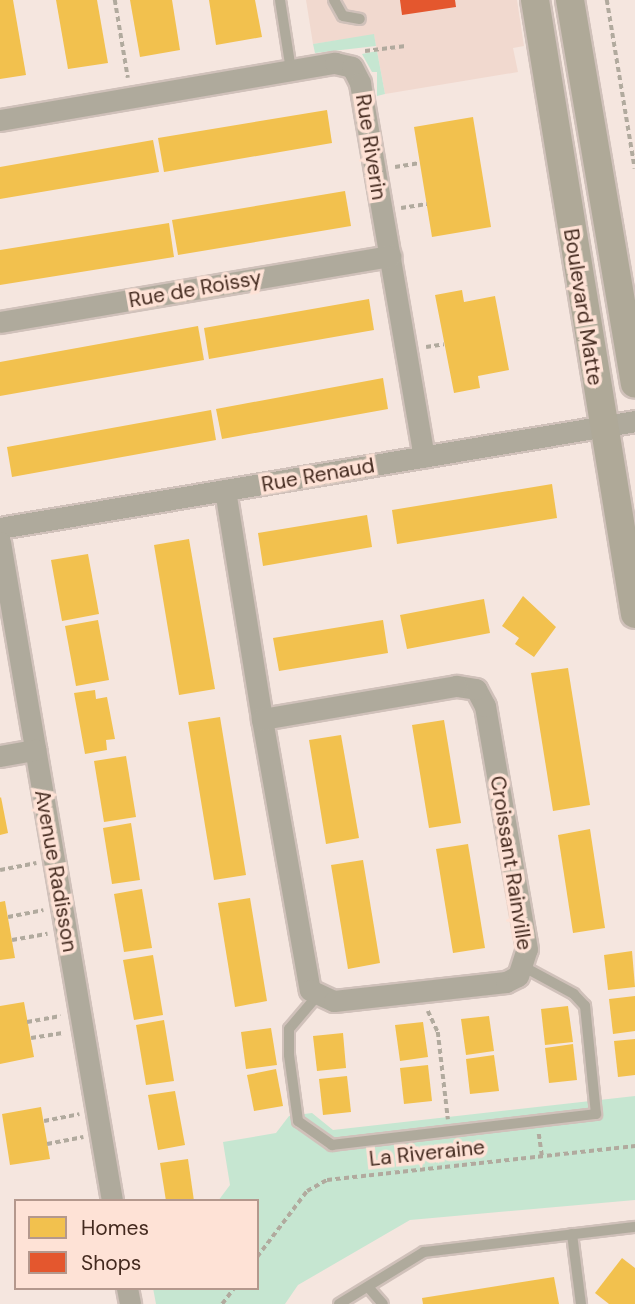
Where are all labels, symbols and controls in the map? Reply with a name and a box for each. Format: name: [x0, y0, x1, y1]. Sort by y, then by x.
street label: Rue Riverin: [350, 92, 392, 202]
street label: Boulevard Matte: [558, 227, 608, 387]
street label: Rue de Roissy: [127, 265, 263, 313]
street label: Rue Renaud: [259, 453, 377, 497]
street label: Croissant Rainville: [485, 774, 537, 952]
street label: Avenue Radisson: [29, 788, 83, 954]
street label: La Riveraine: [368, 1134, 486, 1172]
legend: [14, 1199, 259, 1290]
text: Homes: [81, 1214, 149, 1242]
text: Shops: [81, 1249, 141, 1277]

